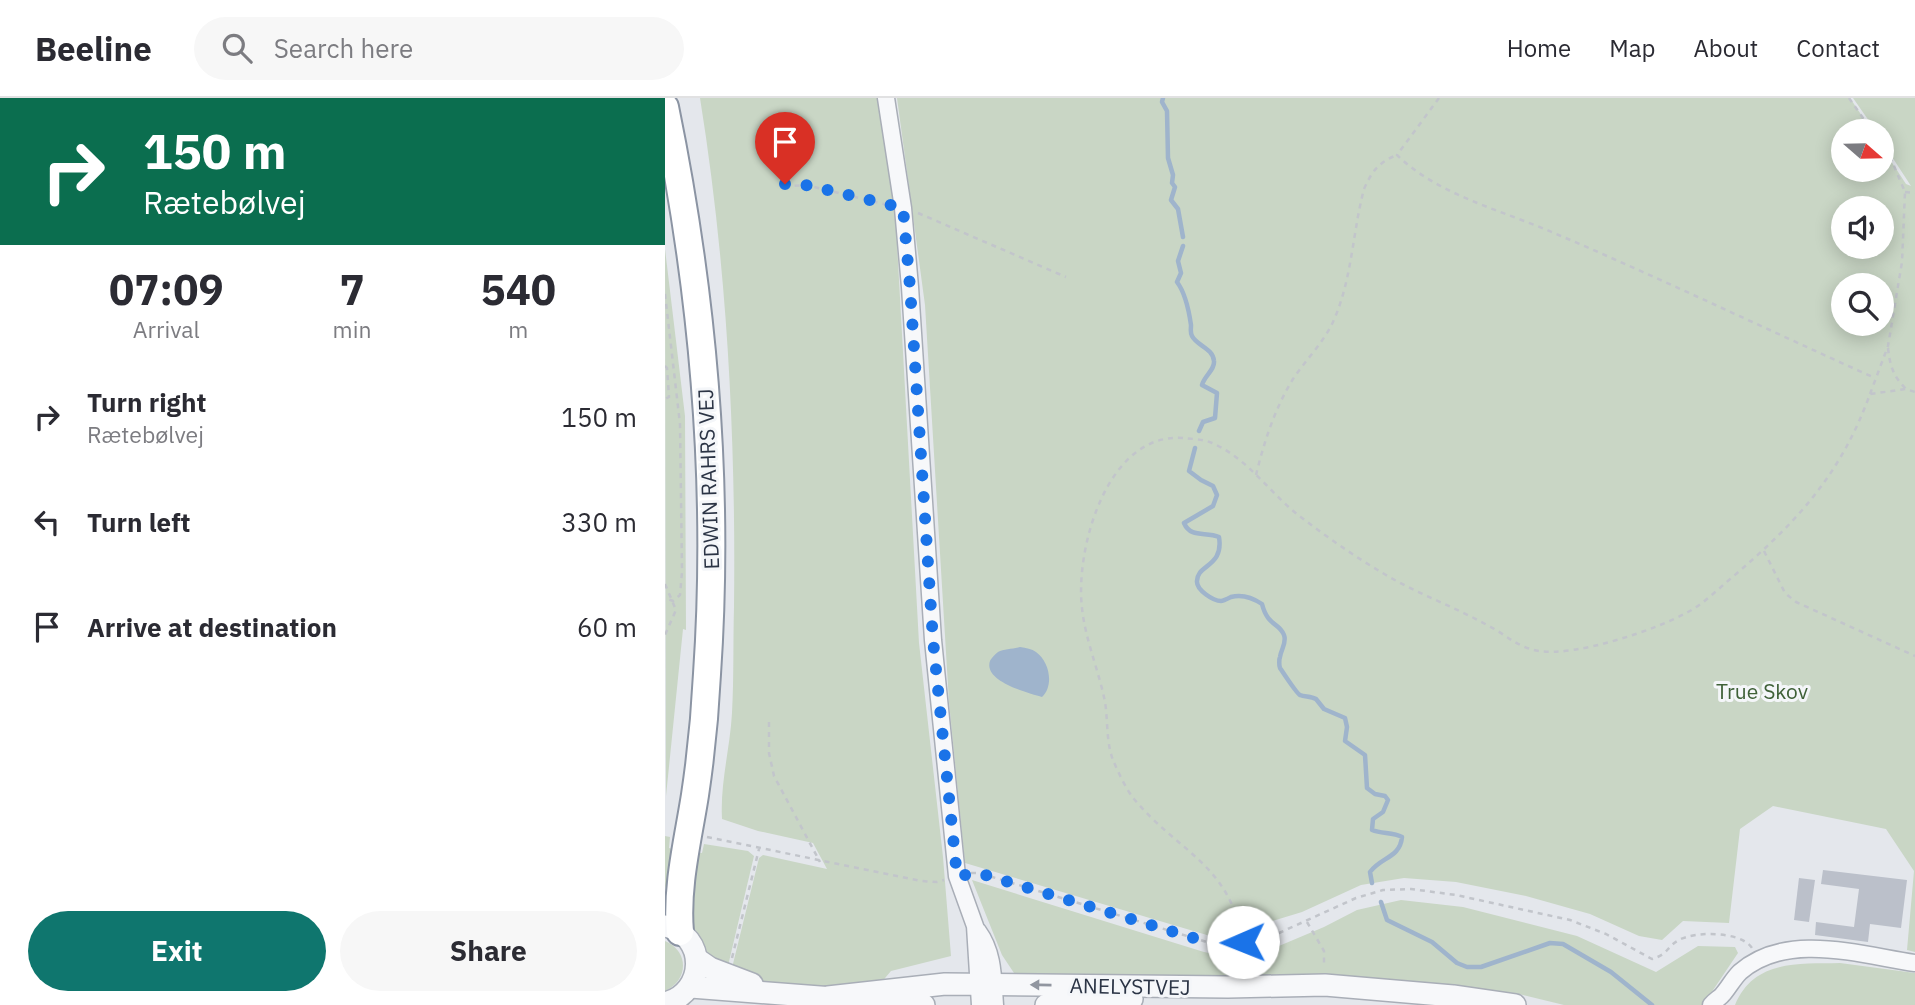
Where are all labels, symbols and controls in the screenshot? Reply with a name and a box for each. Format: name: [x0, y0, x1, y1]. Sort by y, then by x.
search box: [194, 17, 684, 80]
text: Beeline: [35, 27, 152, 70]
icon: search: [218, 29, 256, 67]
text: Search here: [274, 31, 413, 65]
text: Home: [1507, 32, 1571, 64]
text: Map: [1609, 32, 1655, 64]
text: About: [1693, 32, 1758, 64]
text: Contact: [1796, 32, 1880, 64]
pin: [755, 112, 815, 184]
text: 150 m: [143, 119, 287, 182]
north arrow: [1831, 119, 1893, 182]
map controls: [1831, 119, 1894, 336]
icon: arrive: [766, 123, 804, 161]
icon: right: [28, 126, 119, 217]
text: Rætebølvej: [143, 181, 306, 223]
button: sound: [1831, 196, 1894, 259]
text: 07:09: [109, 262, 224, 317]
text: 7: [339, 262, 365, 317]
text: 540: [480, 262, 556, 317]
button: search: [1831, 273, 1894, 336]
text: Arrival: [133, 314, 200, 344]
text: min: [333, 314, 371, 344]
text: m: [508, 314, 528, 344]
text: Turn right: [87, 385, 206, 419]
street label: EDWIN RAHRS VEJ: [691, 388, 725, 570]
icon: right: [28, 398, 66, 436]
text: 150 m: [561, 400, 637, 434]
text: Rætebølvej: [87, 419, 204, 449]
icon: left: [28, 503, 66, 541]
text: Turn left: [87, 505, 190, 539]
text: 330 m: [561, 505, 637, 539]
icon: arrive: [28, 608, 66, 646]
text: Arrive at destination: [87, 610, 337, 644]
text: 60 m: [577, 610, 637, 644]
park label: True Skov: [1716, 677, 1808, 705]
position arrow: [1206, 905, 1280, 979]
button: Exit: [28, 911, 326, 991]
button: Share: [340, 911, 637, 991]
street label: ANELYSTVEJ: [1069, 971, 1191, 1001]
one-way arrow: [1030, 979, 1052, 991]

